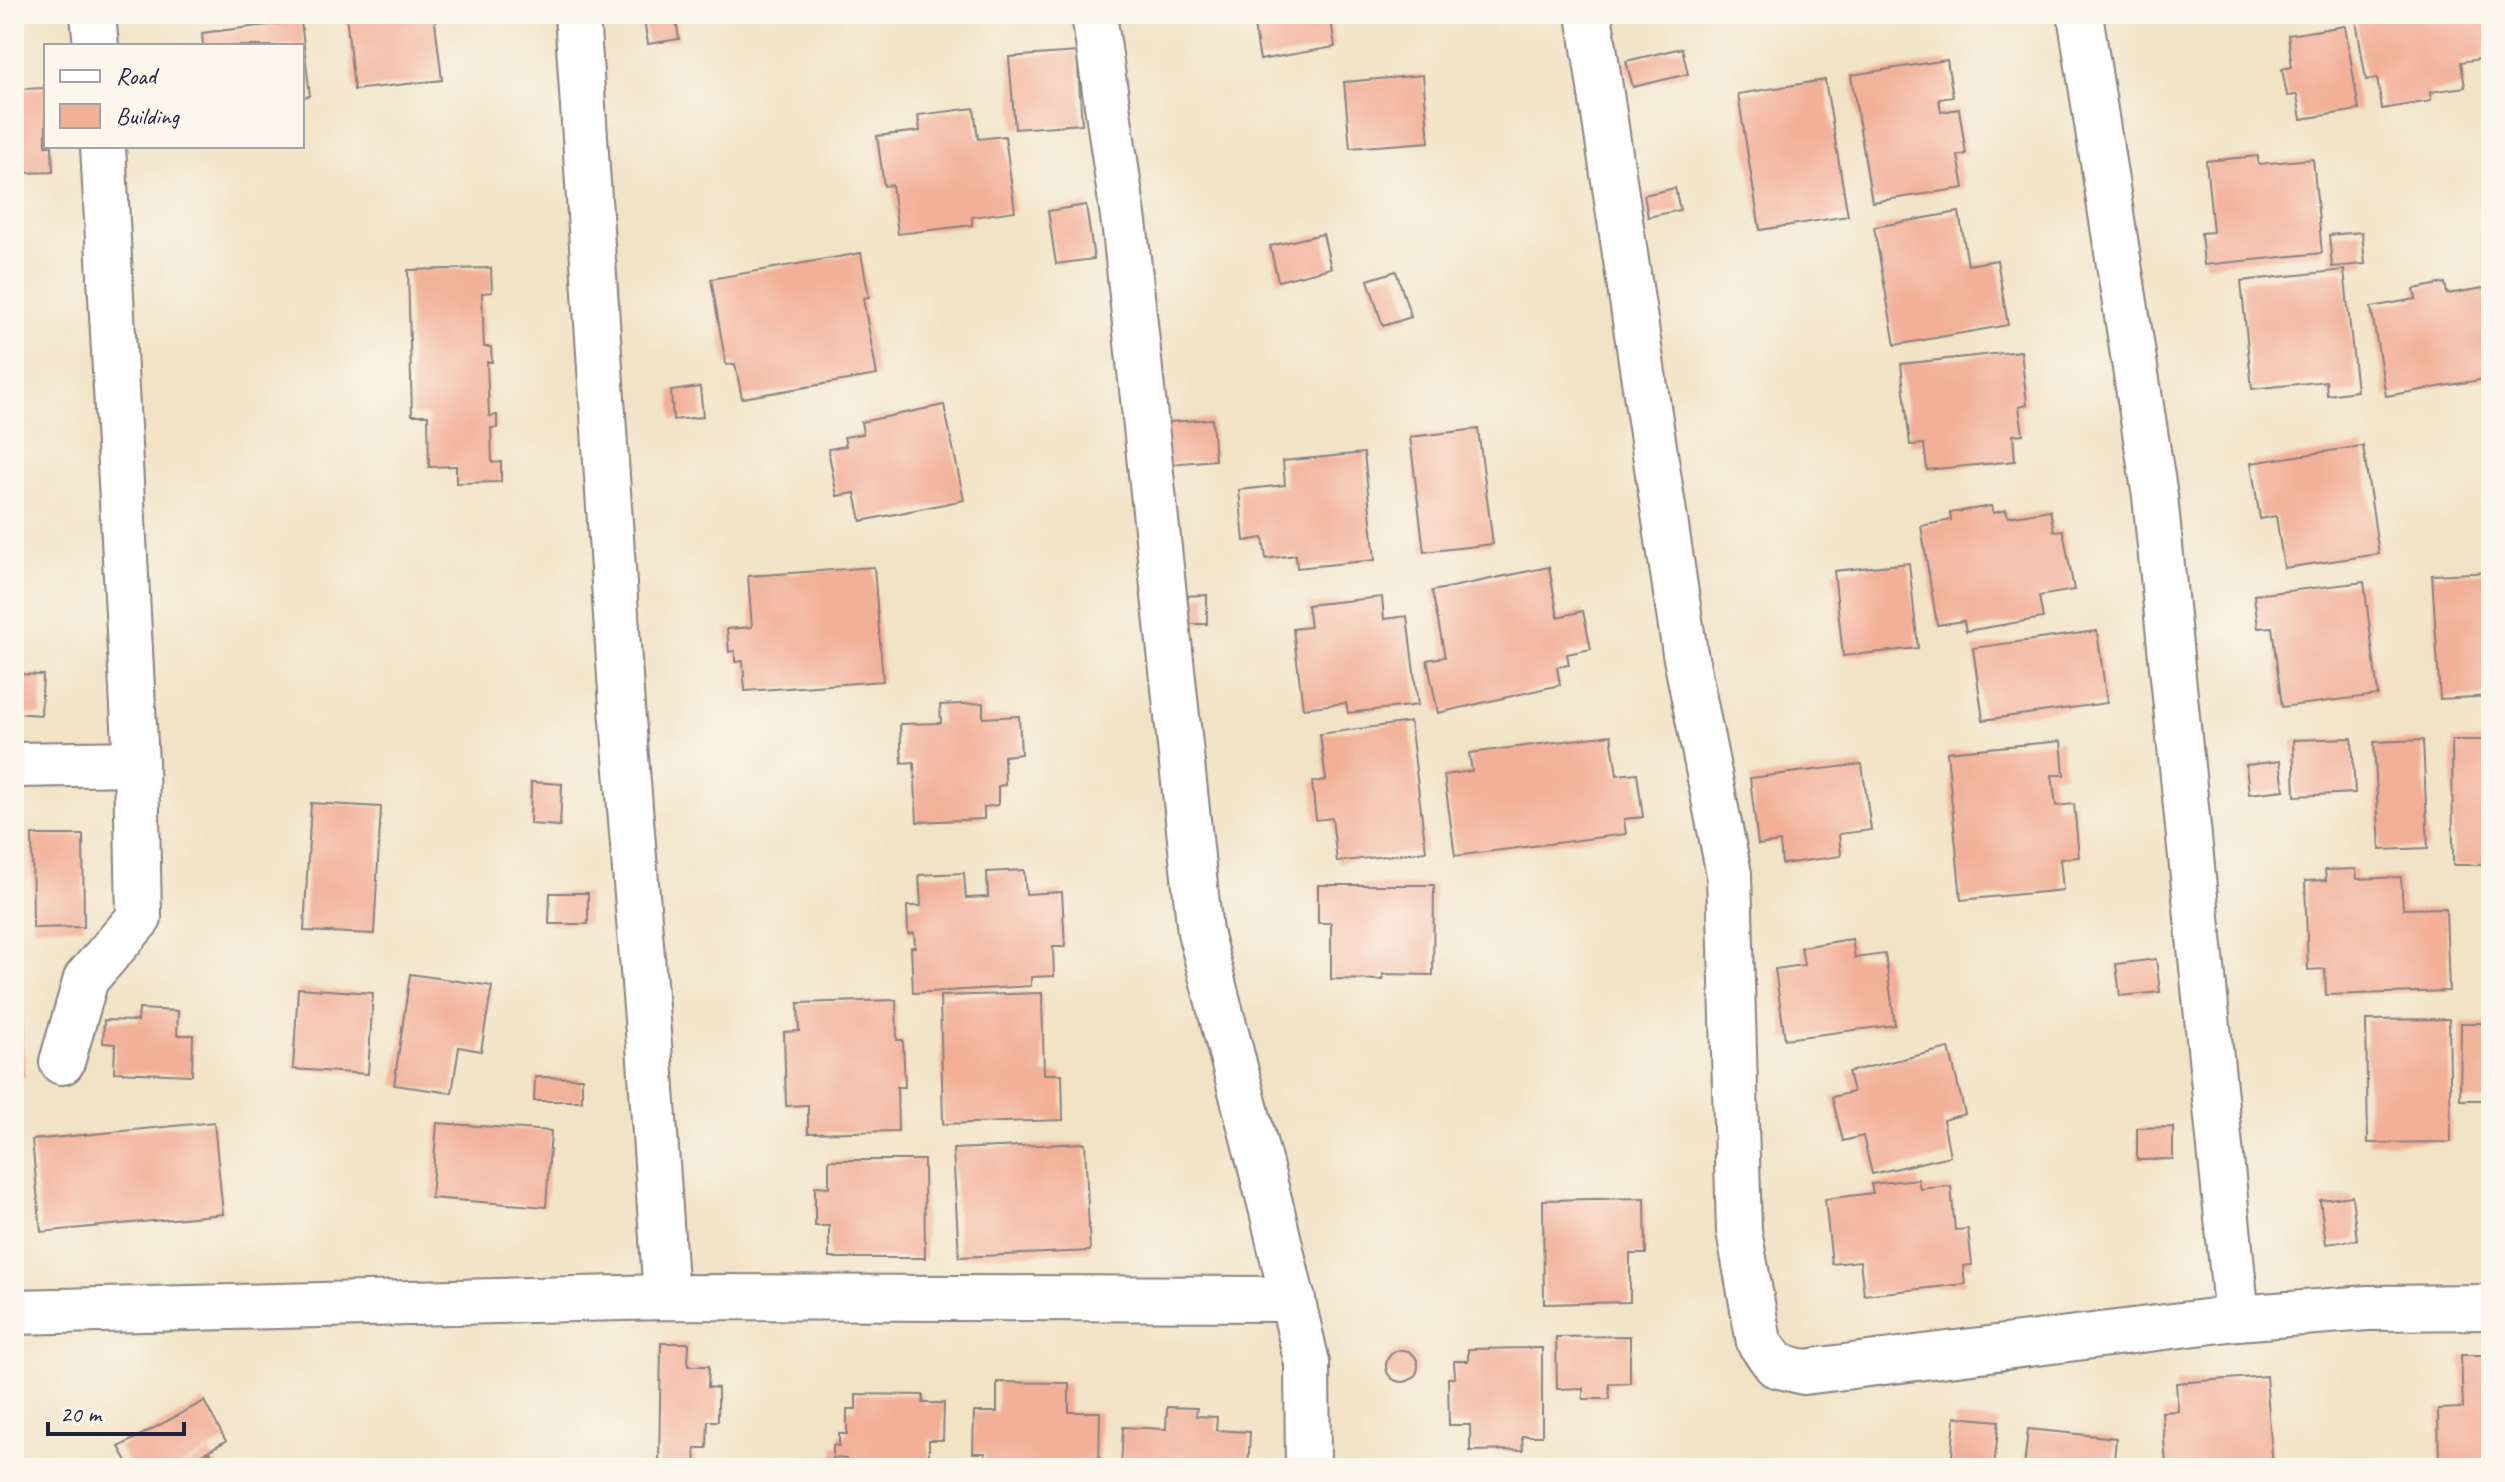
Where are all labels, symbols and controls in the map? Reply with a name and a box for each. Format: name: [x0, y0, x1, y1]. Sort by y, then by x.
legend: [44, 44, 304, 148]
text: Road: [116, 61, 160, 91]
text: Building: [116, 101, 181, 131]
scale bar: [48, 1386, 184, 1436]
text: 20 m: [60, 1399, 103, 1429]

